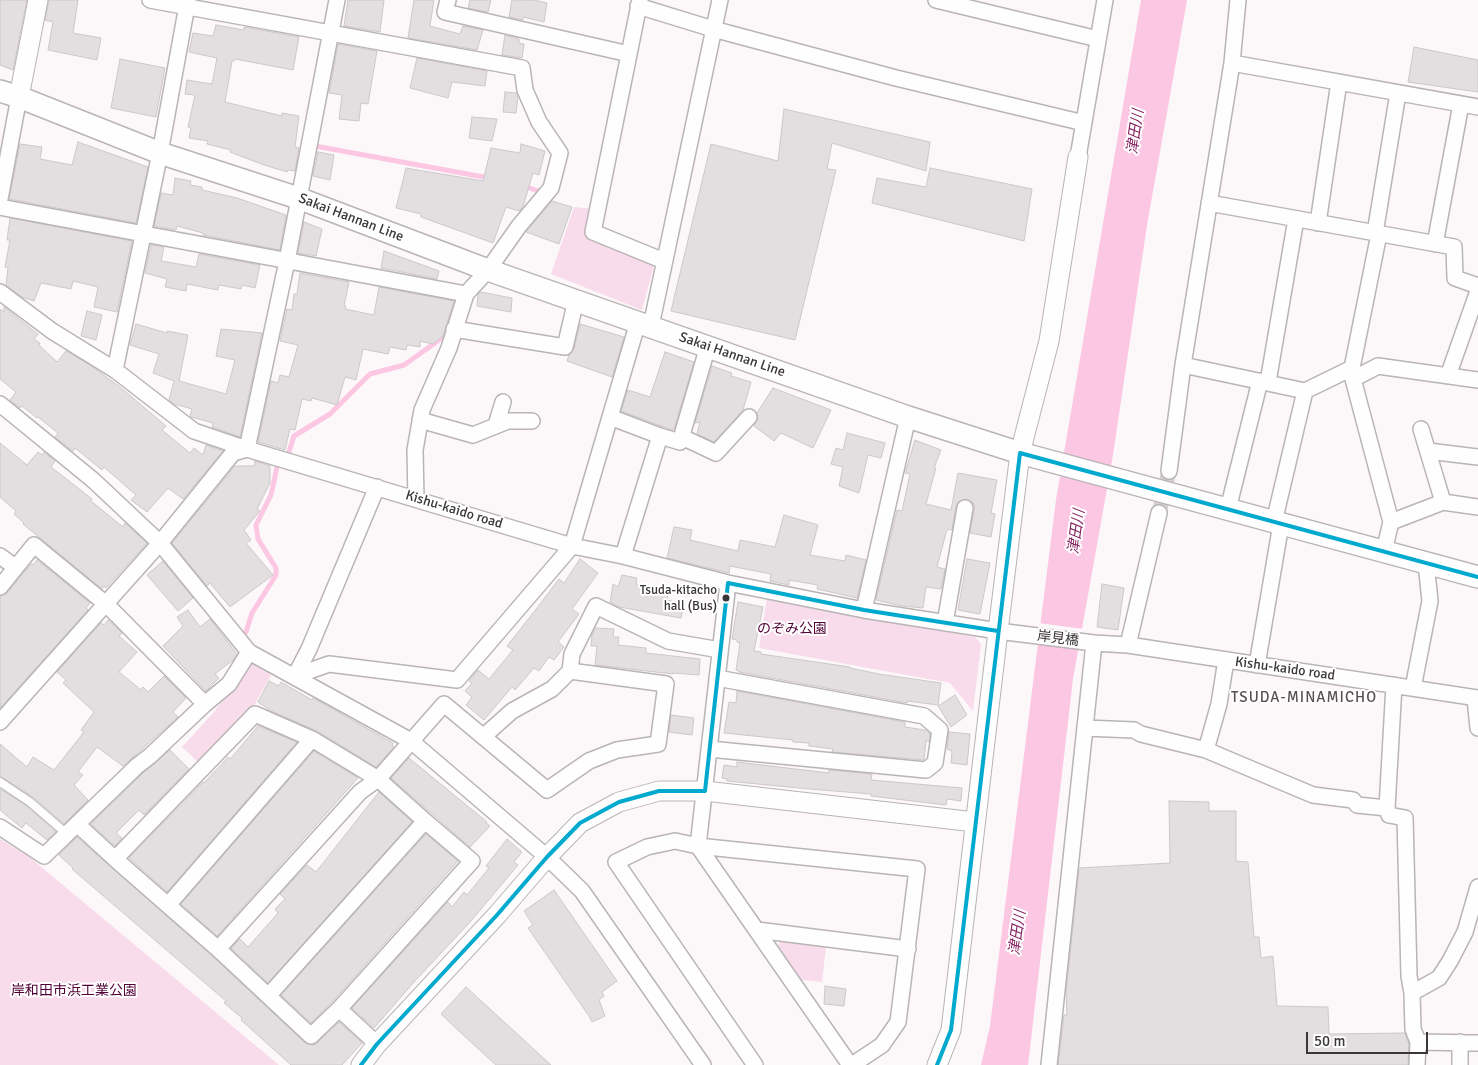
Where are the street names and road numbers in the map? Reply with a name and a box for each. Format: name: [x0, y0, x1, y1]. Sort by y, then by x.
street label: Sakai Hannan Line: [296, 190, 406, 246]
street label: Sakai Hannan Line: [677, 329, 787, 381]
street label: Kishu-kaido road: [403, 487, 505, 533]
street label: 岸見橋: [1036, 628, 1080, 650]
street label: Kishu-kaido road: [1234, 654, 1336, 684]

